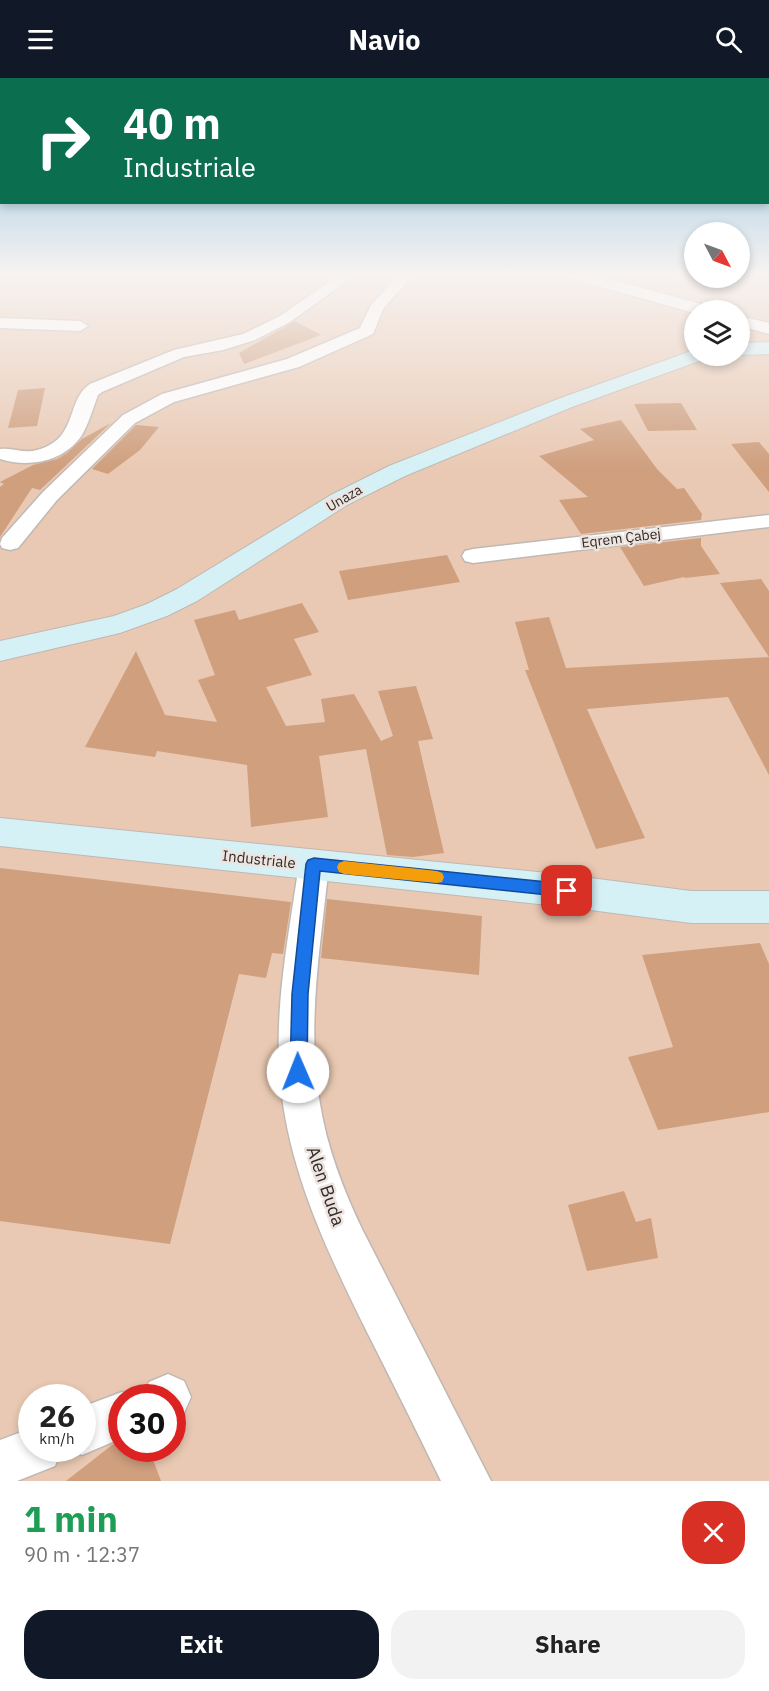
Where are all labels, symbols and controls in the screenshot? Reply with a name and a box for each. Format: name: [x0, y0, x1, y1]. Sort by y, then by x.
text: Navio: [348, 22, 421, 57]
icon: menu: [24, 23, 57, 56]
icon: search: [712, 23, 745, 56]
text: 40 m: [123, 96, 221, 151]
icon: right: [24, 102, 102, 180]
text: Industriale: [123, 149, 256, 184]
north arrow: [684, 222, 750, 288]
map controls: [684, 222, 750, 366]
button: layers: [684, 300, 750, 366]
street label: Unaza: [323, 480, 366, 516]
street label: Eqrem Çabej: [580, 524, 662, 552]
street label: Industriale: [221, 846, 297, 872]
pin: [541, 865, 592, 916]
icon: arrive: [550, 874, 583, 907]
position arrow: [266, 1040, 330, 1104]
street label: Alen Buda: [302, 1143, 350, 1229]
speed limit sign: 30: [108, 1384, 186, 1462]
text: 26: [39, 1396, 75, 1435]
text: km/h: [39, 1429, 75, 1448]
text: 1 min: [24, 1495, 118, 1542]
button: close: [682, 1501, 745, 1564]
text: 90 m · 12:37: [24, 1541, 140, 1568]
button: Exit: [24, 1610, 379, 1679]
button: Share: [391, 1610, 745, 1679]

